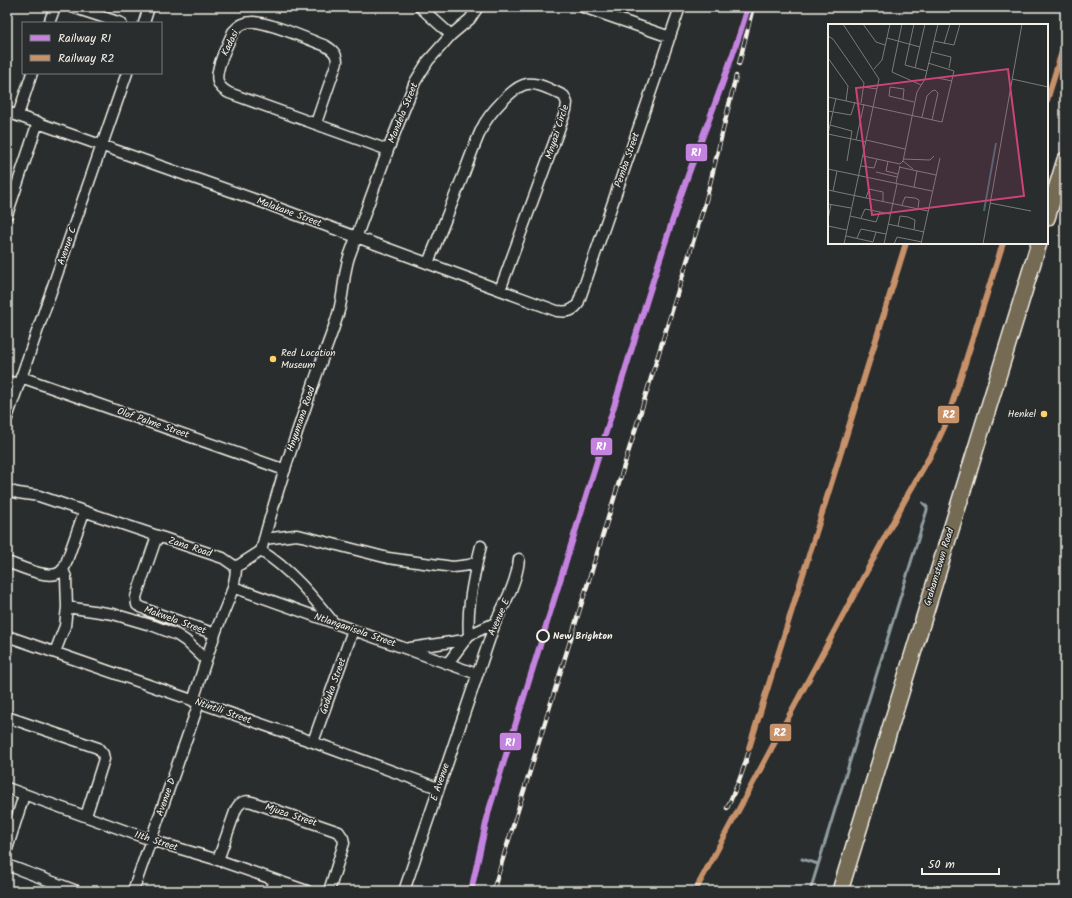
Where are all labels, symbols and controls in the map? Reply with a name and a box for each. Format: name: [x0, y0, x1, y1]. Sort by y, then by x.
legend: [22, 22, 162, 74]
inset map: [828, 24, 1048, 244]
street label: Kadasi: [217, 27, 243, 59]
text: Railway R1: [58, 29, 112, 48]
text: Railway R2: [58, 49, 115, 68]
street label: Mandela Street: [384, 80, 422, 146]
street label: Mnyazi Circle: [541, 102, 573, 161]
street label: Pemba Street: [610, 130, 644, 190]
line badge: R1: [685, 143, 708, 162]
text: R1: [691, 144, 702, 162]
street label: Malakane Street: [254, 193, 324, 231]
street label: Avenue C: [53, 225, 81, 267]
place label: Red Location Museum: [281, 345, 336, 373]
marker: Red Location Museum: [268, 354, 278, 364]
street label: Hnyumana Road: [282, 383, 320, 454]
street label: Olof Palme Street: [115, 403, 191, 443]
line badge: R2: [937, 405, 960, 424]
text: R2: [942, 406, 956, 424]
place label: Henkel: [1008, 406, 1037, 422]
marker: Henkel: [1039, 409, 1049, 419]
line badge: R1: [590, 437, 613, 456]
text: R1: [596, 438, 607, 456]
street label: Grahamstown Road: [920, 525, 959, 608]
street label: Zana Road: [166, 532, 215, 562]
street label: Avenue E: [484, 595, 515, 638]
street label: Makwela Street: [142, 601, 208, 639]
street label: Ntlanganisela Street: [312, 609, 398, 652]
place label: New Brighton: [553, 628, 613, 644]
marker: New Brighton: [536, 629, 550, 643]
street label: Goduka Street: [315, 655, 351, 717]
street label: Ntintili Street: [193, 694, 254, 728]
line badge: R2: [769, 723, 792, 742]
text: R2: [773, 724, 787, 742]
line badge: R1: [499, 732, 522, 751]
text: R1: [505, 734, 516, 752]
street label: E Avenue: [426, 760, 454, 803]
street label: Avenue D: [152, 775, 180, 818]
street label: Mjuza Street: [263, 799, 319, 831]
street label: 11th Street: [132, 826, 180, 856]
scale bar: [922, 850, 999, 876]
text: 50 m: [928, 855, 955, 874]

